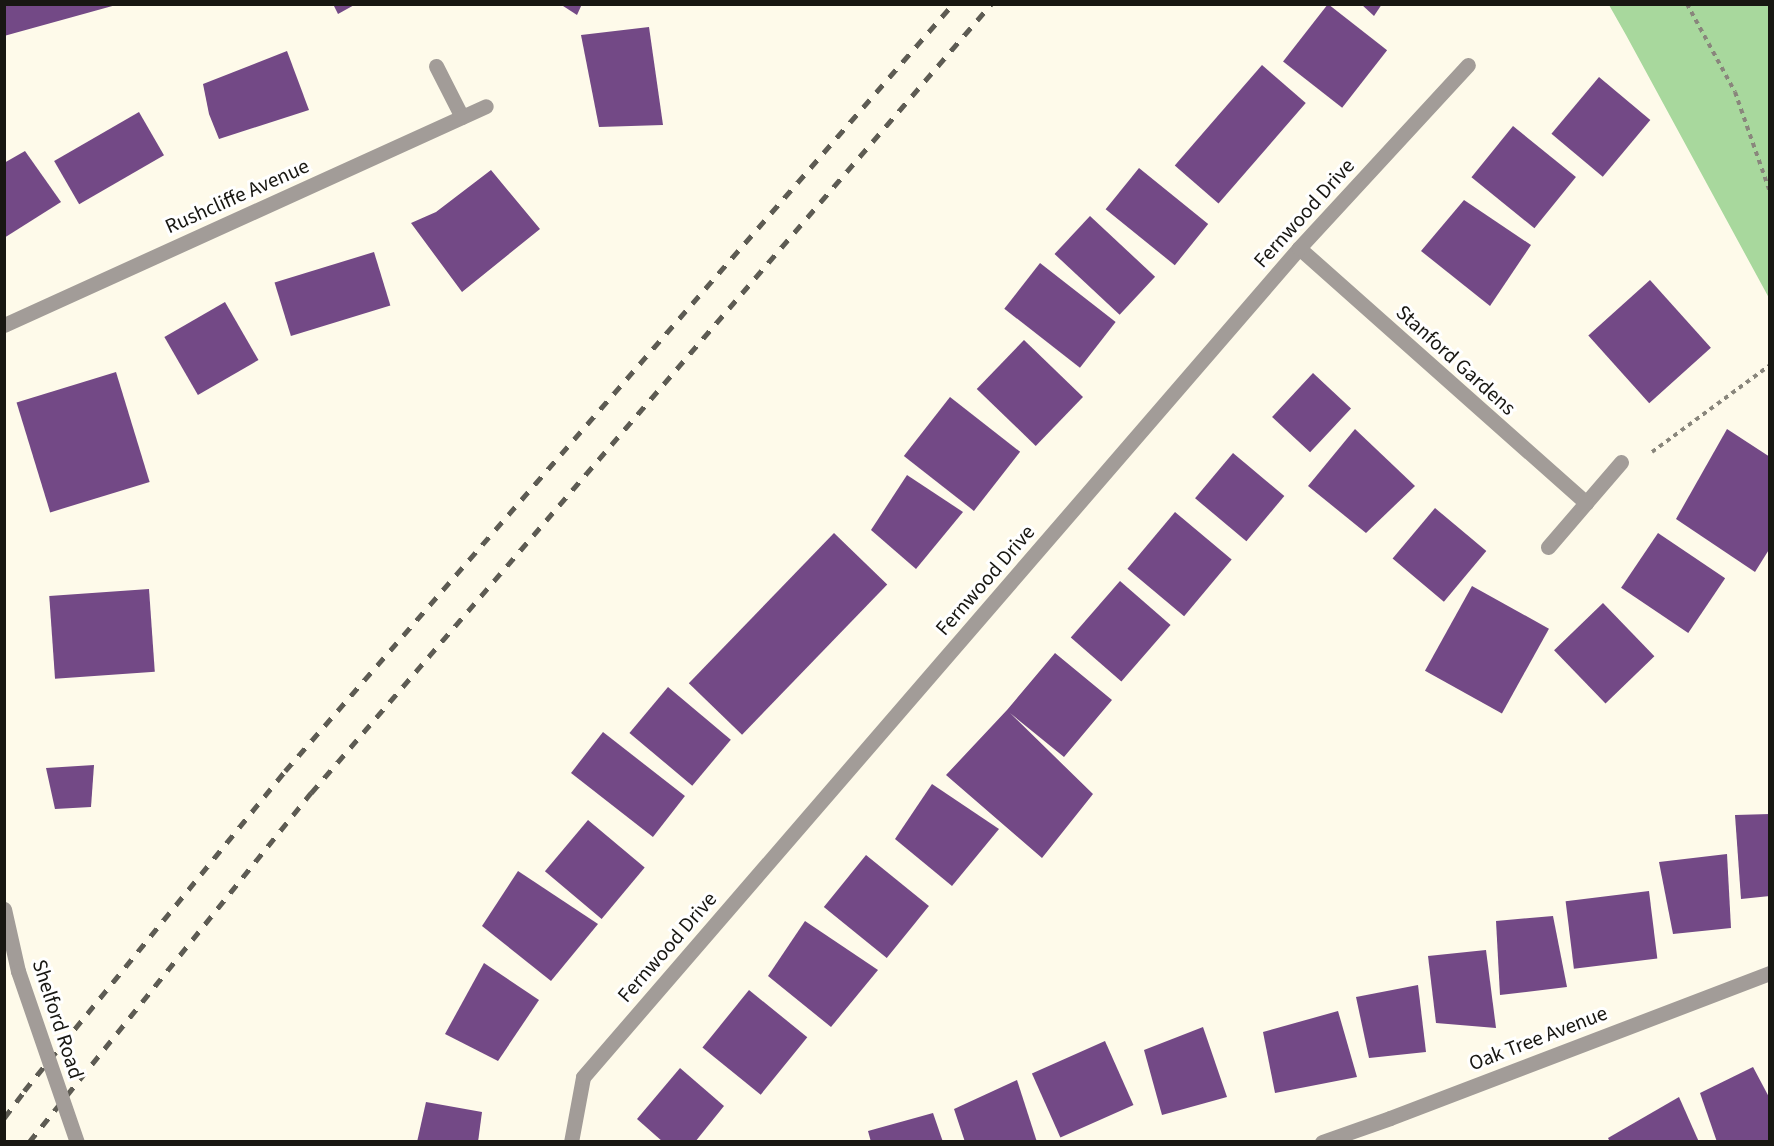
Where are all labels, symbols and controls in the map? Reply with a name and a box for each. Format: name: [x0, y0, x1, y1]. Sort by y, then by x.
street label: Rushcliffe Avenue: [161, 153, 313, 239]
street label: Fernwood Drive: [1248, 153, 1360, 273]
street label: Stanford Gardens: [1391, 300, 1521, 420]
street label: Fernwood Drive: [930, 519, 1040, 641]
street label: Fernwood Drive: [612, 886, 722, 1008]
street label: Shelford Road: [27, 956, 89, 1082]
street label: Oak Tree Avenue: [1465, 1000, 1611, 1076]

